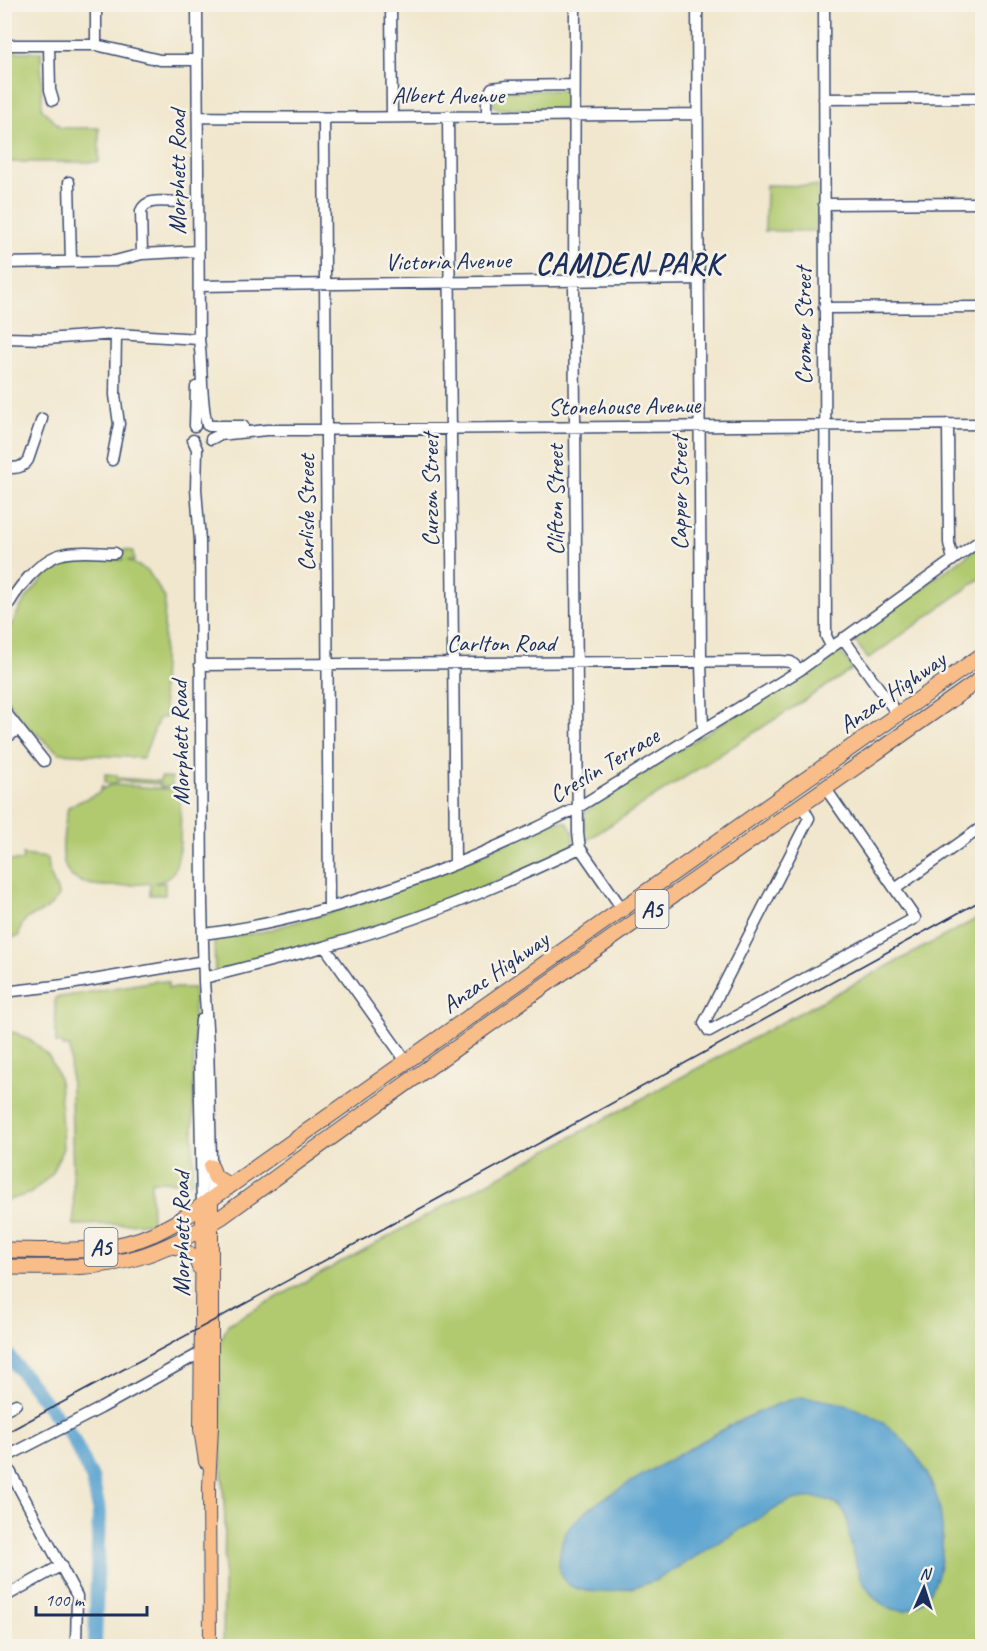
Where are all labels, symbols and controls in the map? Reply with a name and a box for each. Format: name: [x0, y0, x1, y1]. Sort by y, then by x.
street label: Albert Avenue: [392, 80, 506, 110]
street label: Morphett Road: [162, 106, 192, 234]
street label: Victoria Avenue: [385, 245, 513, 277]
district label: CAMDEN PARK: [536, 245, 727, 283]
street label: Cromer Street: [788, 264, 818, 385]
street label: Stonehouse Avenue: [548, 390, 703, 422]
street label: Curzon Street: [415, 430, 445, 547]
street label: Capper Street: [664, 433, 694, 550]
street label: Clifton Street: [540, 443, 570, 555]
street label: Carlisle Street: [291, 453, 321, 571]
street label: Carlton Road: [447, 628, 559, 658]
street label: Anzac Highway: [833, 643, 953, 740]
street label: Morphett Road: [164, 677, 196, 806]
street label: Creslin Terrace: [544, 719, 666, 809]
road number: A5: [636, 890, 668, 928]
street label: Anzac Highway: [436, 923, 556, 1020]
street label: Morphett Road: [166, 1168, 196, 1296]
road number: A5: [84, 1228, 118, 1266]
north arrow: [894, 1558, 954, 1618]
text: N: [919, 1564, 933, 1584]
scale bar: [36, 1579, 147, 1617]
text: 100 m: [45, 1589, 86, 1611]

